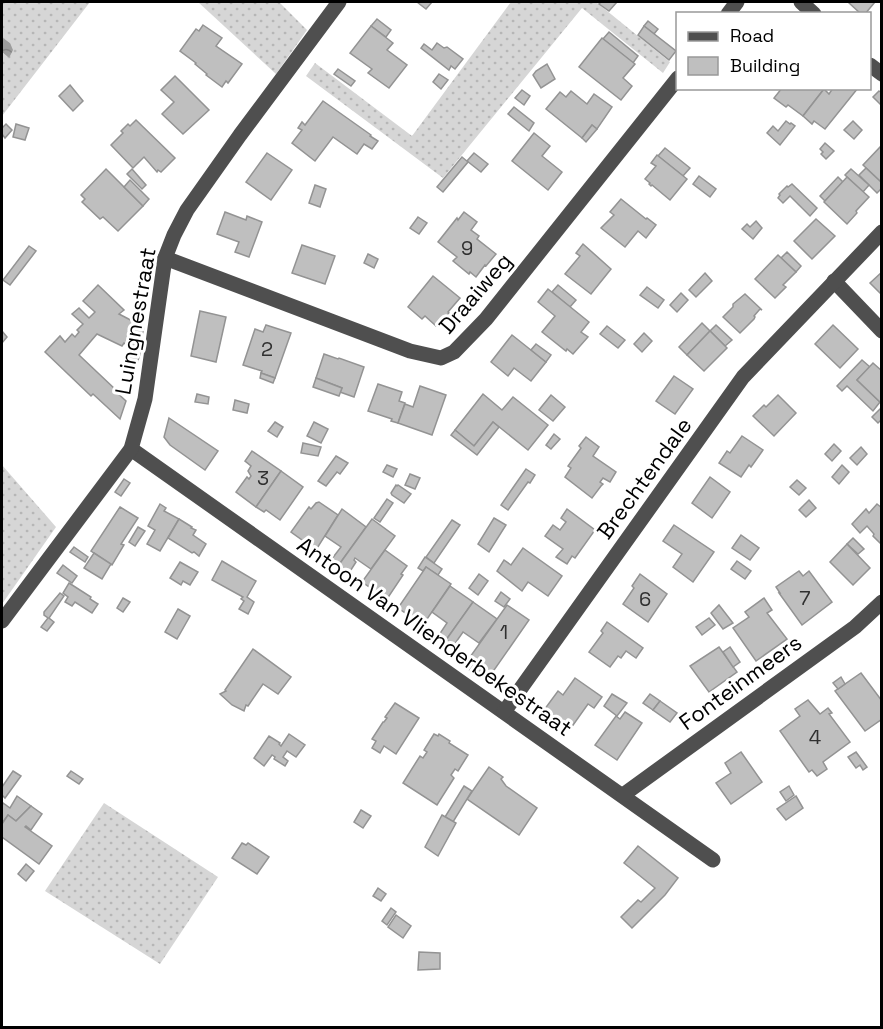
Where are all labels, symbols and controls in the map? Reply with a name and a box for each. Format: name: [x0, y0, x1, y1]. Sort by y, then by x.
legend: [676, 12, 871, 90]
text: Road: [730, 24, 774, 47]
text: Building: [730, 54, 800, 77]
house number: 9: [461, 235, 473, 261]
street label: Luingnestraat: [108, 245, 162, 397]
street label: Draaiweg: [432, 247, 518, 339]
house number: 2: [261, 336, 273, 362]
street label: Brechtendale: [591, 412, 697, 544]
house number: 3: [257, 465, 269, 491]
street label: Antoon Van Vlienderbekestraat: [292, 530, 578, 742]
house number: 7: [799, 585, 811, 611]
house number: 6: [639, 586, 651, 612]
house number: 1: [500, 619, 508, 645]
street label: Fonteinmeers: [673, 628, 807, 736]
house number: 4: [809, 724, 821, 750]

